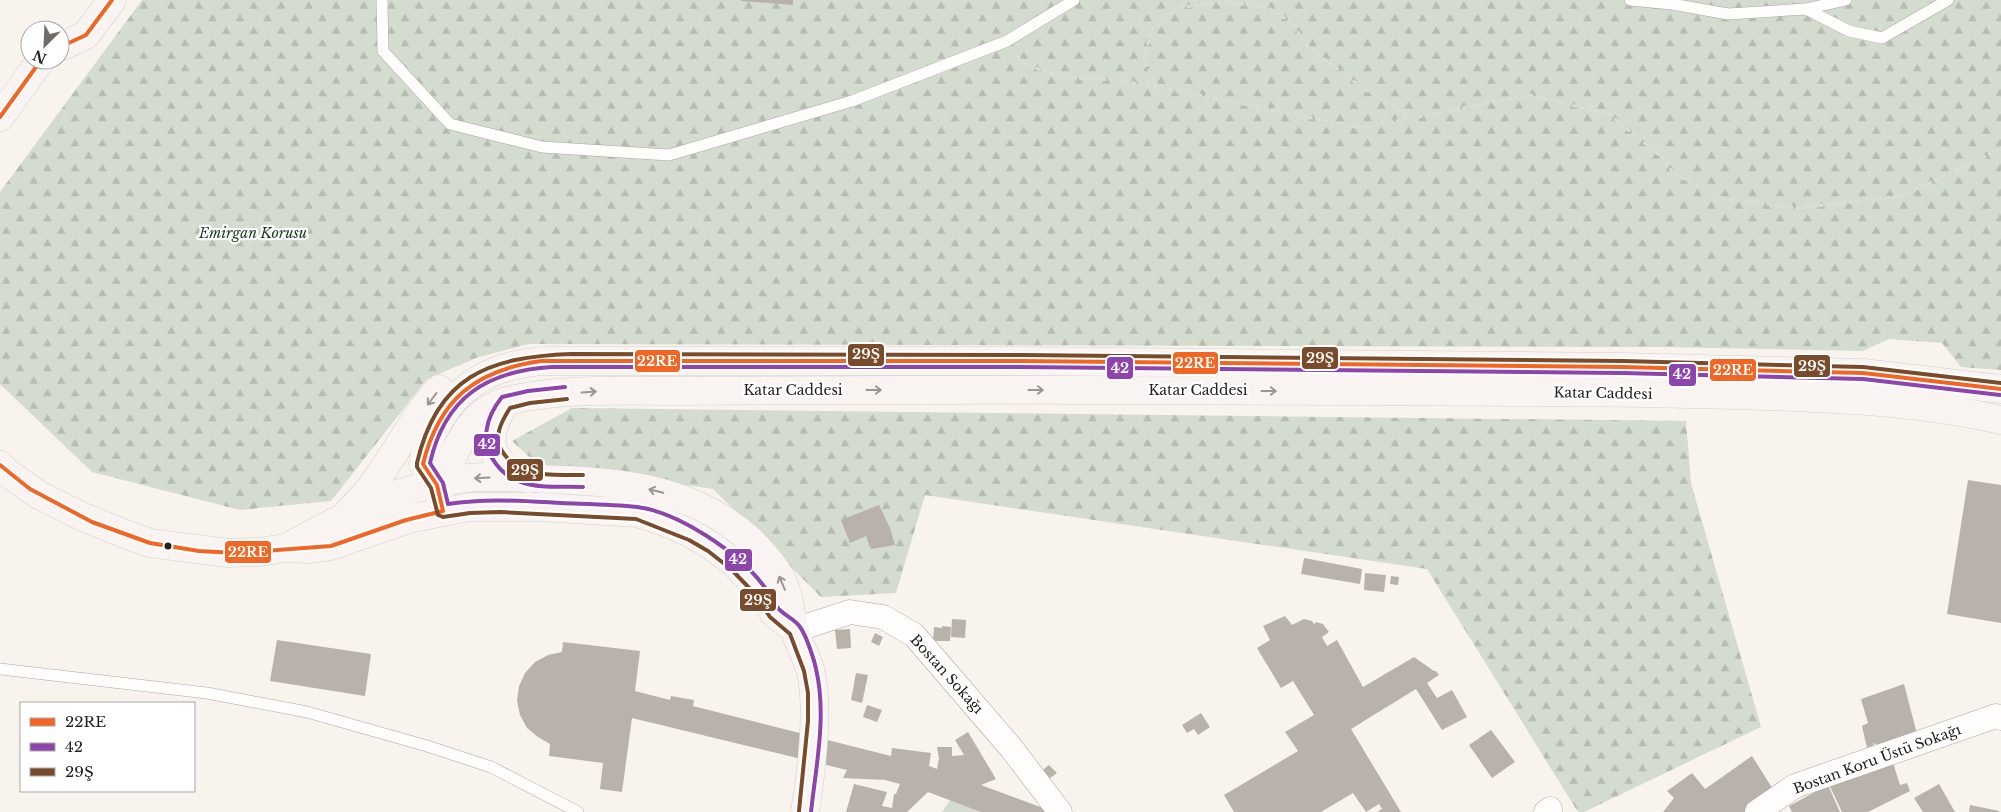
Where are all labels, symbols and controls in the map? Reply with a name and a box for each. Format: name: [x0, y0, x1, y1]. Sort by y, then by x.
north arrow: [20, 20, 70, 70]
text: N: [30, 46, 49, 68]
park label: Emirgan Korusu: [198, 224, 307, 242]
line badge: 29Ş: [847, 343, 885, 367]
text: 29Ş: [852, 345, 880, 363]
line badge: 29Ş: [1301, 346, 1339, 370]
line badge: 22RE: [634, 349, 681, 373]
text: 29Ş: [1306, 349, 1334, 367]
line badge: 22RE: [1172, 351, 1219, 375]
text: 22RE: [637, 352, 677, 370]
text: 22RE: [1175, 354, 1215, 372]
line badge: 29Ş: [1793, 354, 1831, 378]
line badge: 42: [1106, 356, 1134, 380]
text: 29Ş: [1798, 357, 1826, 375]
line badge: 22RE: [1709, 358, 1757, 382]
text: 42: [1111, 359, 1129, 377]
text: 22RE: [1713, 361, 1753, 379]
line badge: 42: [1668, 363, 1697, 387]
text: 42: [1673, 365, 1691, 383]
street label: Katar Caddesi: [743, 381, 843, 399]
street label: Katar Caddesi: [1148, 381, 1248, 399]
street label: Katar Caddesi: [1553, 383, 1653, 403]
one-way arrow: [866, 385, 882, 395]
one-way arrow: [1028, 385, 1044, 395]
one-way arrow: [1260, 386, 1277, 396]
one-way arrow: [581, 387, 597, 396]
one-way arrow: [427, 392, 437, 406]
line badge: 42: [473, 433, 501, 457]
text: 42: [478, 435, 496, 453]
line badge: 29Ş: [506, 458, 544, 482]
text: 29Ş: [511, 461, 539, 479]
one-way arrow: [474, 474, 490, 483]
one-way arrow: [648, 486, 664, 495]
line badge: 22RE: [224, 540, 272, 564]
unlabelled marker: [163, 541, 173, 551]
text: 22RE: [228, 543, 268, 561]
line badge: 42: [724, 548, 753, 572]
text: 42: [729, 550, 747, 568]
one-way arrow: [777, 576, 787, 591]
line badge: 29Ş: [739, 588, 777, 612]
text: 29Ş: [744, 591, 772, 609]
street label: Bostan Sokağı: [907, 631, 988, 718]
legend: [20, 702, 195, 792]
text: 22RE: [65, 712, 106, 731]
street label: Bostan Koru Üstü Sokağı: [1790, 719, 1963, 798]
text: 42: [65, 737, 83, 756]
text: 29Ş: [65, 762, 94, 781]

